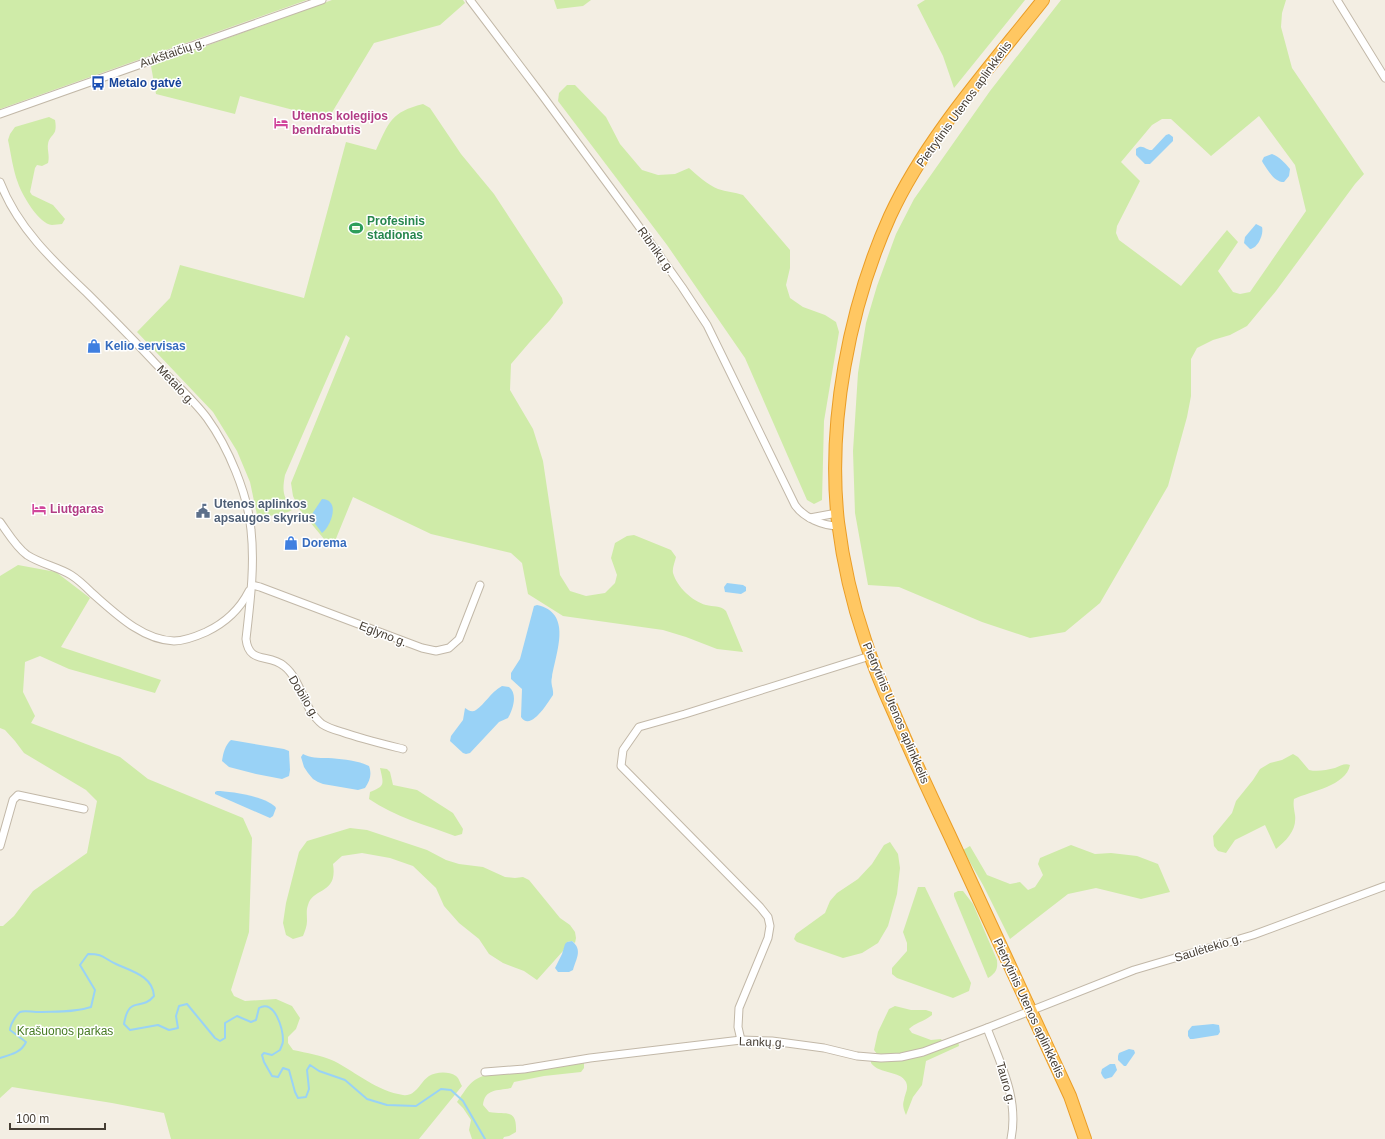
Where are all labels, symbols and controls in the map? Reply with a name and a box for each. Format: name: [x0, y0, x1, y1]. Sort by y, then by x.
street label: Aukštaičių g.: [138, 35, 206, 71]
street label: Pietrytinis Utenos aplinkkelis: [914, 38, 1014, 170]
bus stop icon: Metalo gatvė: [90, 75, 106, 91]
place label: Metalo gatvė: [109, 76, 182, 90]
place label: Utenos kolegijos bendrabutis: [292, 109, 388, 137]
hotel icon: Utenos kolegijos bendrabutis: [273, 115, 289, 131]
place label: Profesinis stadionas: [367, 214, 425, 242]
sports icon: Profesinis stadionas: [348, 220, 364, 236]
street label: Ribnikų g.: [635, 224, 677, 276]
shop icon: Kelio servisas: [86, 338, 102, 354]
place label: Kelio servisas: [105, 339, 186, 353]
street label: Metalo g.: [154, 362, 198, 408]
place label: Utenos aplinkos apsaugos skyrius: [214, 497, 316, 525]
hotel icon: Liutgaras: [31, 501, 47, 517]
place label: Liutgaras: [50, 502, 104, 516]
public building icon: Utenos aplinkos apsaugos skyrius: [195, 503, 211, 519]
shop icon: Dorema: [283, 535, 299, 551]
place label: Dorema: [302, 536, 347, 550]
street label: Eglyno g.: [357, 618, 409, 650]
street label: Pietrytinis Utenos aplinkkelis: [860, 640, 932, 786]
street label: Dobilo g.: [286, 673, 322, 721]
street label: Saulėtekio g.: [1173, 931, 1243, 965]
street label: Pietrytinis Utenos aplinkkelis: [991, 936, 1067, 1080]
park label: Krašuonos parkas: [17, 1024, 113, 1038]
street label: Lankų g.: [739, 1034, 785, 1050]
street label: Tauro g.: [993, 1060, 1019, 1106]
scale bar: [10, 1105, 105, 1131]
text: 100 m: [16, 1112, 49, 1126]

